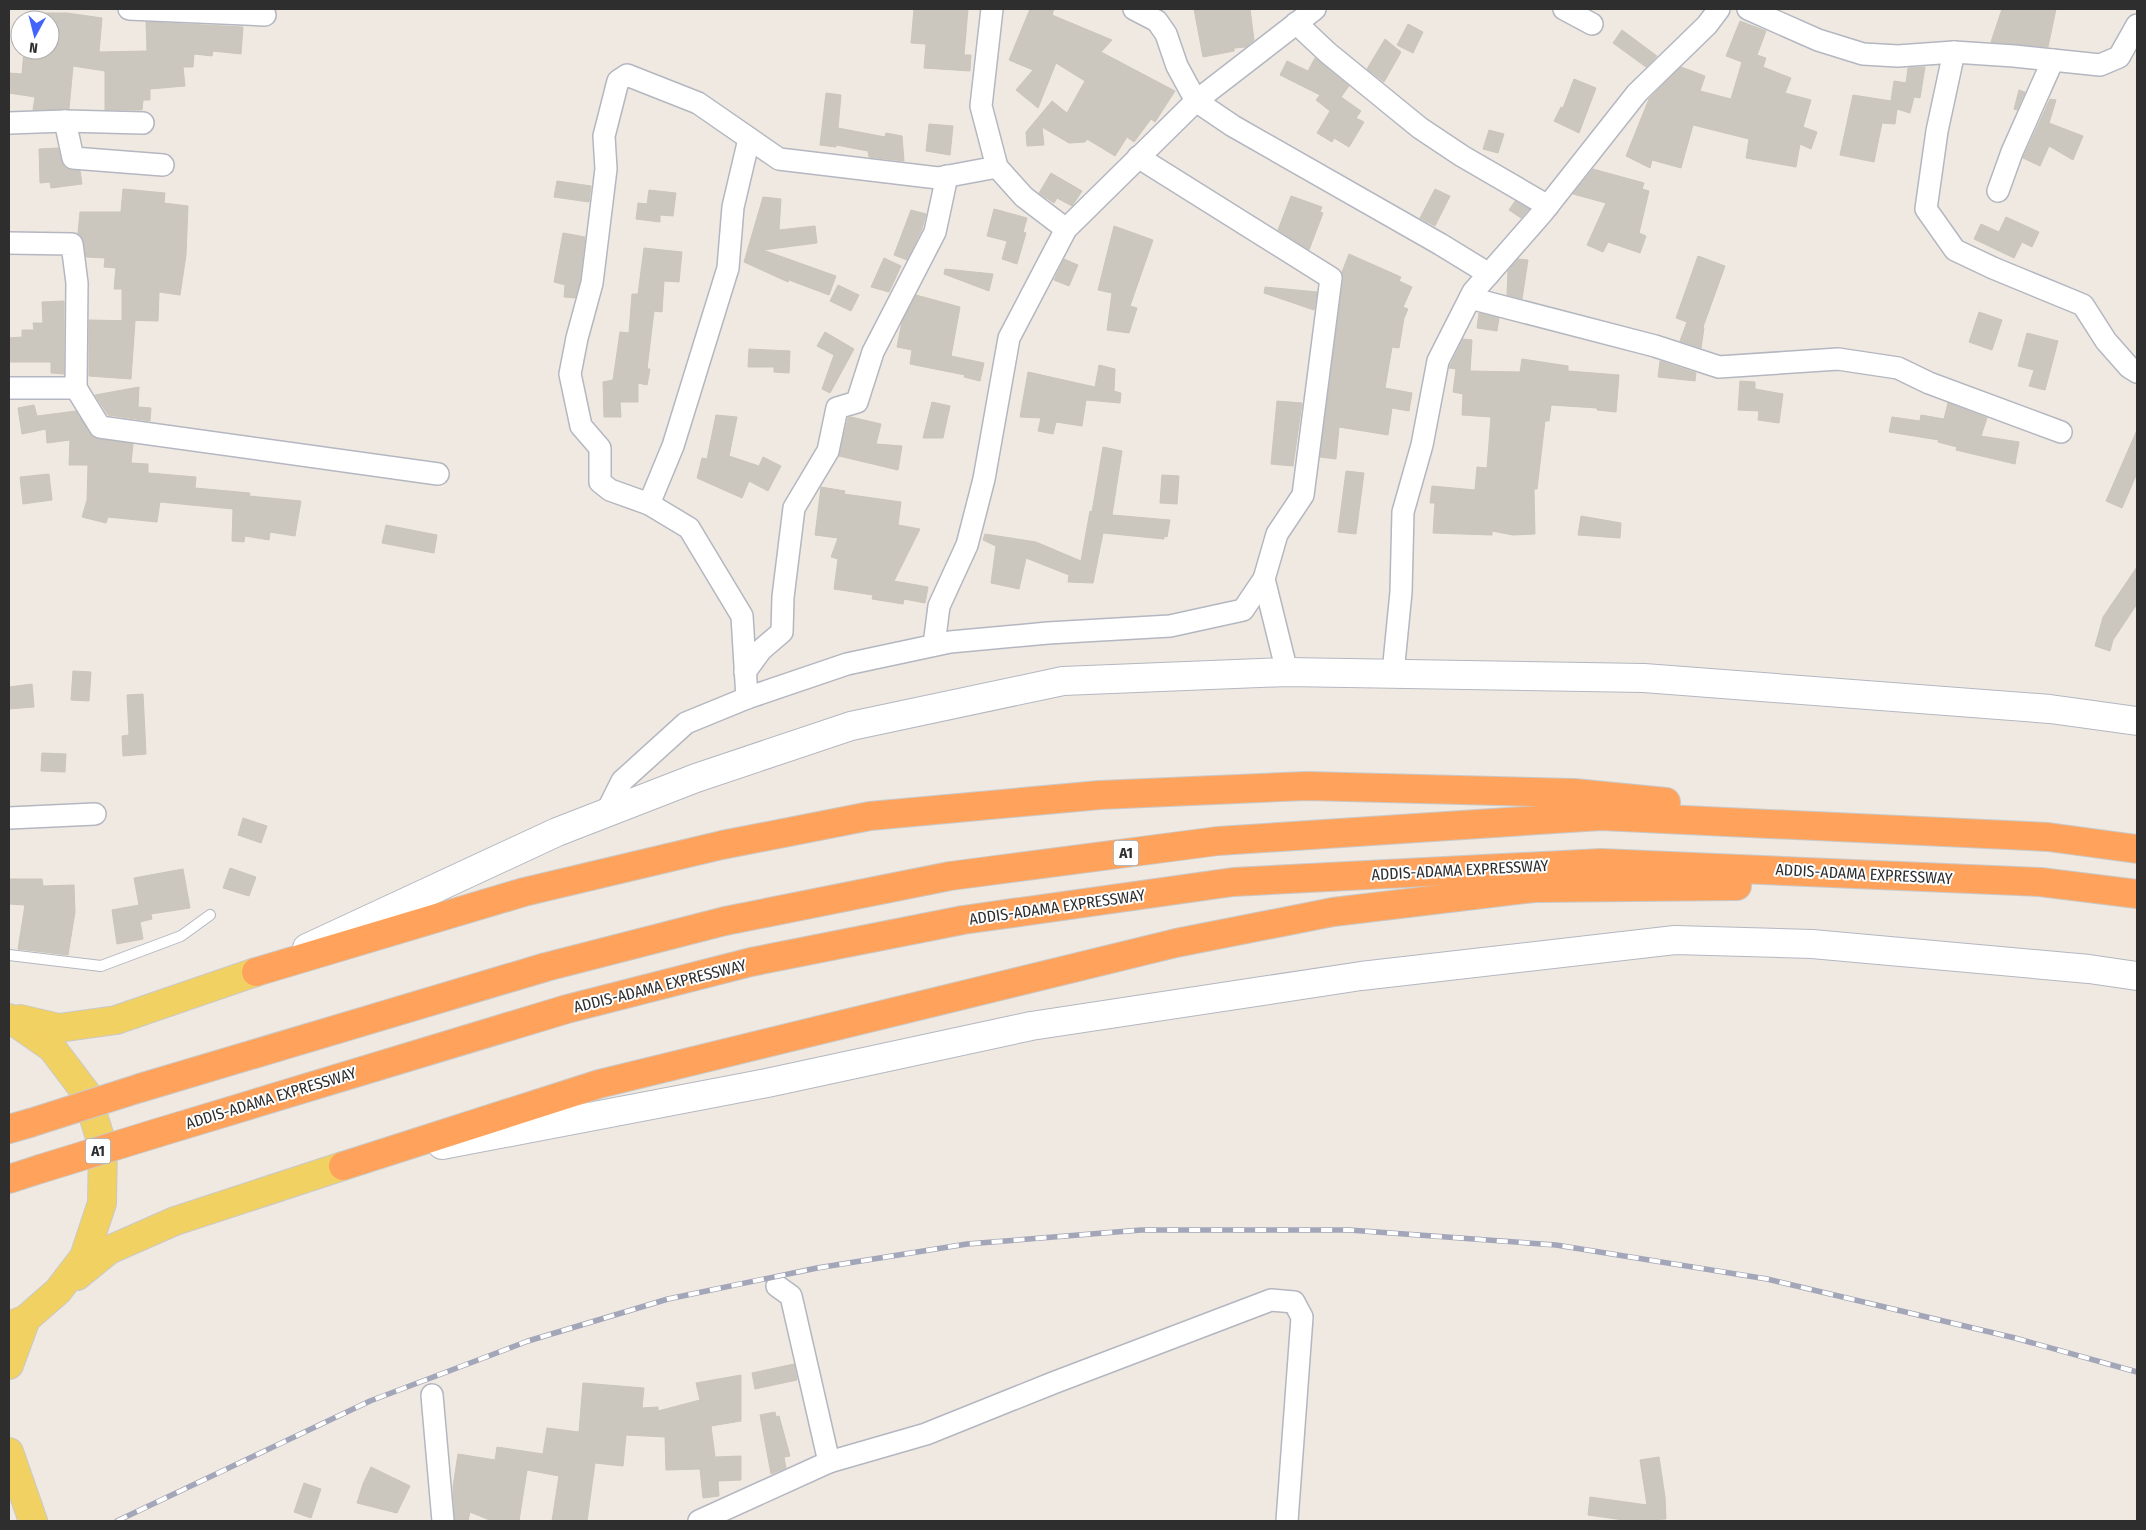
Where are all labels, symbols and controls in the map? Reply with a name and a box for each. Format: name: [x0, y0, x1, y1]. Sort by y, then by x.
north arrow: [10, 10, 60, 60]
text: N: [28, 38, 39, 56]
road number: A1: [1114, 840, 1138, 866]
street label: ADDIS-ADAMA EXPRESSWAY: [1371, 856, 1549, 884]
street label: ADDIS-ADAMA EXPRESSWAY: [1775, 860, 1953, 888]
street label: ADDIS-ADAMA EXPRESSWAY: [968, 885, 1146, 929]
street label: ADDIS-ADAMA EXPRESSWAY: [572, 955, 748, 1017]
street label: ADDIS-ADAMA EXPRESSWAY: [183, 1063, 359, 1133]
road number: A1: [86, 1138, 110, 1164]

